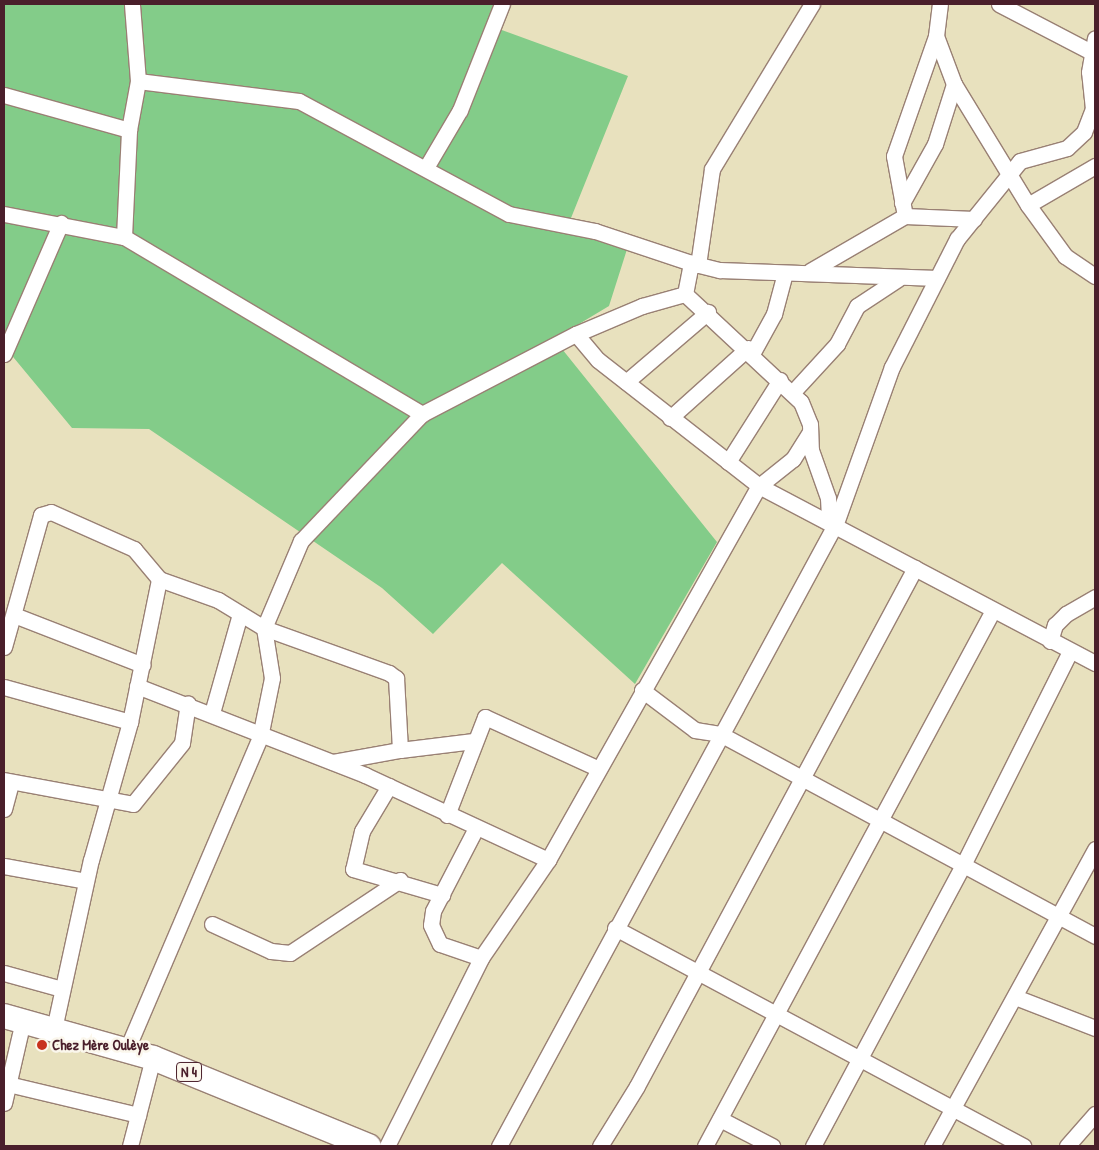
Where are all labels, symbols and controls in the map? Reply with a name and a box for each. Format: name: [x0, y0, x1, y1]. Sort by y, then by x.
place label: Chez Mère Oulèye: [52, 1036, 149, 1054]
marker: Chez Mère Oulèye: [36, 1039, 48, 1051]
road number: N 4: [175, 1060, 203, 1084]

